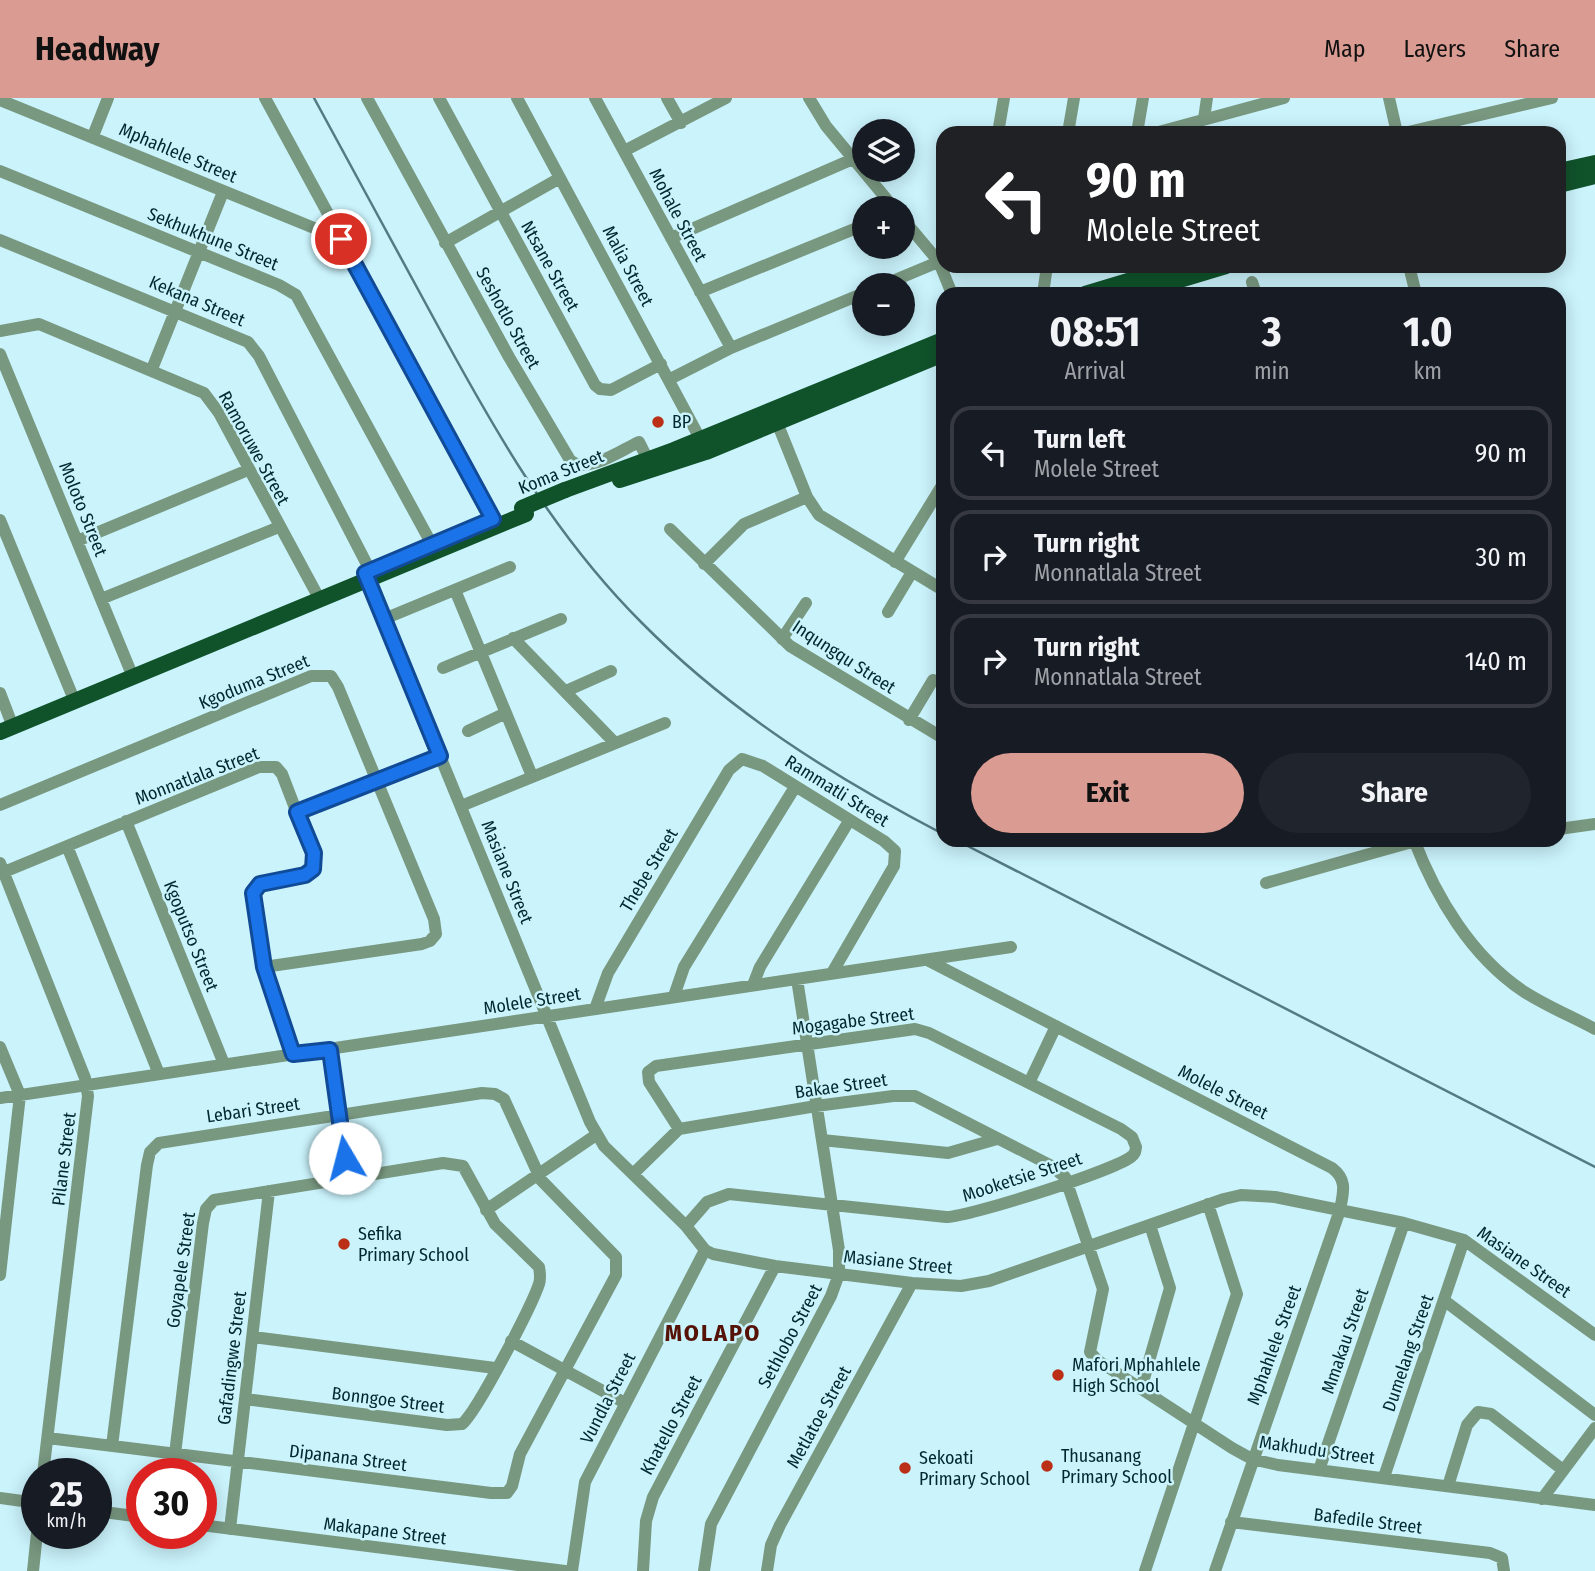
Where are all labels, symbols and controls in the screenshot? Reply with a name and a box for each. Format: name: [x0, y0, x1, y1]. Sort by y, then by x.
text: Headway: [35, 29, 159, 69]
text: Map: [1324, 35, 1366, 63]
text: Layers: [1404, 35, 1466, 63]
text: Share: [1504, 35, 1560, 63]
street label: Mphahlele Street: [116, 118, 240, 188]
map controls: [852, 119, 915, 336]
button: layers: [852, 119, 915, 182]
text: 90 m: [1086, 151, 1186, 210]
icon: left: [971, 154, 1062, 245]
street label: Mohale Street: [644, 165, 712, 265]
button: +: [852, 196, 915, 259]
street label: Sekhukhune Street: [144, 203, 282, 275]
pin: [311, 209, 371, 269]
text: Molele Street: [1086, 211, 1260, 249]
street label: Ntsane Street: [516, 217, 584, 315]
icon: arrive: [322, 220, 360, 258]
street label: Malia Street: [598, 222, 658, 310]
street label: Seshotlo Street: [471, 263, 545, 373]
street label: Kekana Street: [146, 271, 248, 331]
button: −: [852, 273, 915, 336]
text: 08:51: [1049, 307, 1141, 357]
text: 3: [1262, 307, 1282, 357]
text: 1.0: [1403, 307, 1453, 357]
text: Arrival: [1064, 357, 1125, 385]
text: min: [1254, 357, 1290, 385]
text: km: [1414, 357, 1442, 385]
street label: Ramoruwe Street: [214, 387, 294, 509]
place label: BP: [672, 411, 691, 433]
marker: BP: [650, 414, 666, 430]
text: Turn left: [1034, 424, 1126, 455]
icon: left: [975, 434, 1013, 472]
text: 90 m: [1475, 438, 1527, 469]
street label: Koma Street: [515, 445, 607, 499]
text: Molele Street: [1034, 455, 1159, 483]
street label: Moloto Street: [54, 459, 112, 560]
text: Turn right: [1034, 528, 1140, 559]
icon: right: [975, 538, 1013, 576]
text: 30 m: [1476, 542, 1527, 573]
text: Monnatlala Street: [1034, 559, 1201, 587]
street label: Inqungqu Street: [788, 616, 900, 699]
text: Turn right: [1034, 632, 1140, 663]
icon: right: [975, 642, 1013, 680]
text: 140 m: [1465, 646, 1527, 677]
street label: Kgoduma Street: [196, 650, 313, 714]
text: Monnatlala Street: [1034, 663, 1201, 691]
street label: Monnatlala Street: [132, 742, 262, 810]
street label: Rammatli Street: [781, 750, 893, 832]
button: Exit: [971, 753, 1244, 833]
button: Share: [1258, 753, 1531, 833]
street label: Masiane Street: [476, 817, 538, 927]
street label: Thebe Street: [615, 824, 683, 916]
street label: Kgoputso Street: [159, 877, 223, 995]
street label: Molele Street: [482, 982, 582, 1020]
street label: Mogagabe Street: [791, 1003, 915, 1039]
street label: Molele Street: [1174, 1060, 1272, 1124]
street label: Bakae Street: [793, 1069, 889, 1103]
street label: Lebari Street: [205, 1093, 301, 1127]
street label: Pilane Street: [47, 1111, 81, 1207]
position arrow: [308, 1121, 382, 1195]
street label: Mooketsie Street: [959, 1147, 1085, 1207]
street label: Goyapele Street: [162, 1211, 200, 1329]
street label: Masiane Street: [1473, 1222, 1575, 1302]
place label: Sefika Primary School: [358, 1223, 469, 1266]
marker: Sefika Primary School: [336, 1236, 352, 1252]
street label: Masiane Street: [842, 1245, 954, 1279]
street label: Sethlobo Street: [753, 1280, 827, 1392]
street label: Mphahlele Street: [1242, 1282, 1306, 1408]
street label: Mmakau Street: [1317, 1285, 1373, 1397]
street label: Gafadingwe Street: [213, 1290, 251, 1426]
street label: Dumelang Street: [1378, 1291, 1438, 1415]
district label: MOLAPO: [665, 1319, 761, 1347]
street label: Vundla Street: [576, 1349, 640, 1447]
place label: Mafori Mphahlele High School: [1072, 1354, 1201, 1397]
street label: Metlatoe Street: [782, 1362, 856, 1472]
marker: Mafori Mphahlele High School: [1050, 1367, 1066, 1383]
street label: Khatello Street: [636, 1371, 707, 1479]
street label: Bonngoe Street: [330, 1382, 446, 1418]
street label: Makhudu Street: [1258, 1431, 1376, 1469]
street label: Dipanana Street: [288, 1440, 408, 1476]
place label: Thusanang Primary School: [1061, 1445, 1172, 1488]
place label: Sekoati Primary School: [919, 1447, 1030, 1490]
speed limit sign: 30: [126, 1458, 217, 1549]
marker: Thusanang Primary School: [1039, 1458, 1055, 1474]
marker: Sekoati Primary School: [897, 1460, 913, 1476]
text: 25: [50, 1473, 83, 1515]
street label: Bafedile Street: [1313, 1503, 1424, 1539]
text: km/h: [46, 1510, 87, 1532]
street label: Makapane Street: [322, 1513, 448, 1549]

